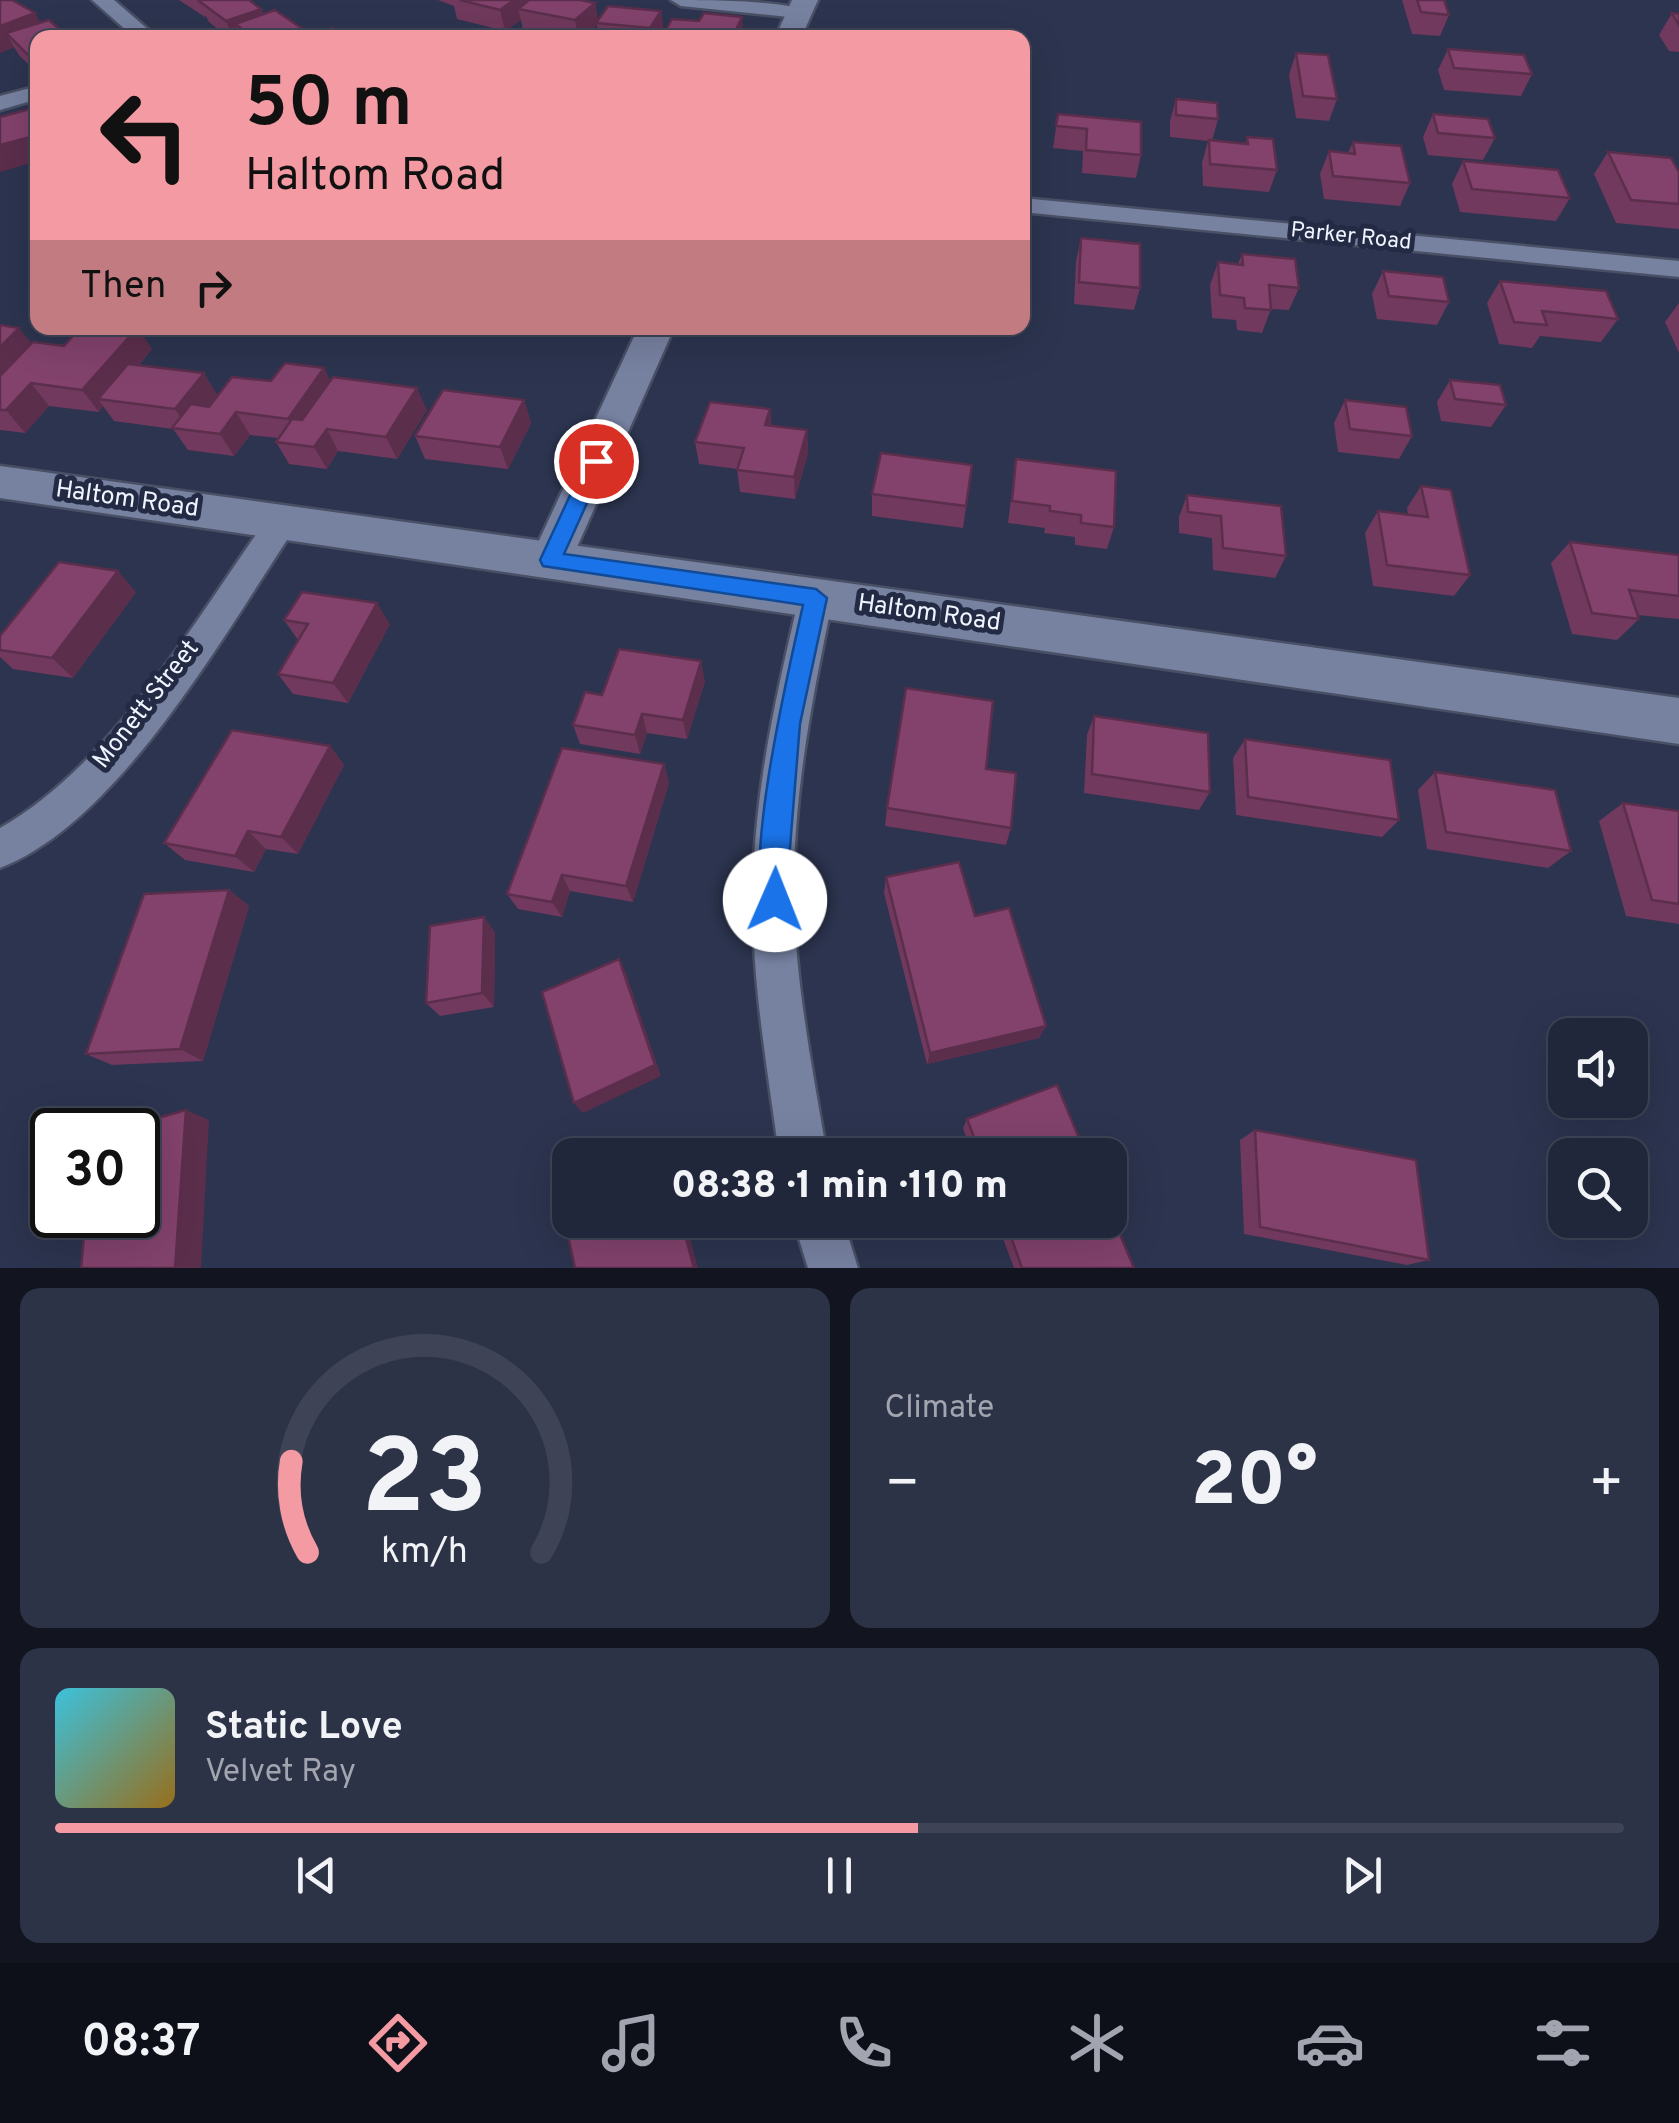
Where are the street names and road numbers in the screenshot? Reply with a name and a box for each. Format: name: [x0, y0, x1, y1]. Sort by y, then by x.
street label: Parker Road: [1289, 217, 1413, 257]
street label: Haltom Road: [53, 474, 201, 526]
street label: Haltom Road: [855, 588, 1003, 640]
street label: Monett Street: [87, 634, 207, 776]

